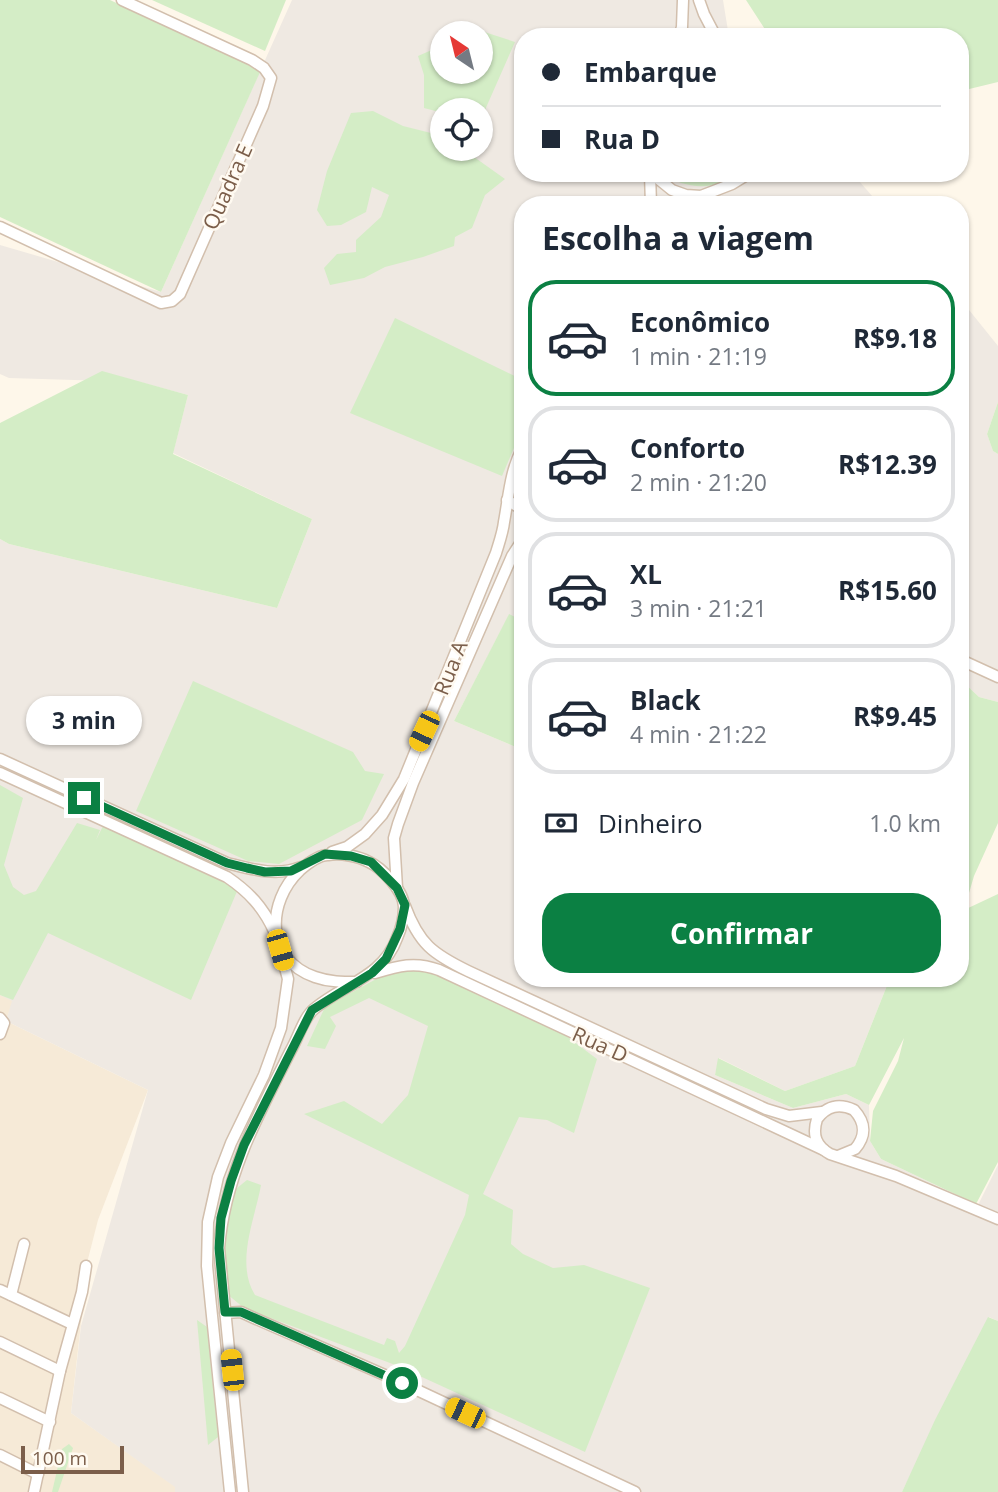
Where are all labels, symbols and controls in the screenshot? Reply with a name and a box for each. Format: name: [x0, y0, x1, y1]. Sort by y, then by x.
north arrow: [430, 21, 494, 84]
map controls: [430, 21, 493, 161]
text: Embarque: [584, 54, 717, 90]
button: locate: [430, 98, 493, 161]
text: Rua D: [584, 121, 660, 157]
street label: Quadra E: [196, 139, 258, 234]
text: Escolha a viagem: [542, 216, 814, 259]
text: Econômico: [630, 304, 770, 340]
icon: car: [546, 307, 609, 370]
text: R$9.18: [853, 320, 937, 356]
text: 1 min · 21:19: [630, 340, 767, 372]
text: Conforto: [630, 430, 745, 466]
icon: car: [546, 433, 609, 496]
text: R$12.39: [838, 446, 937, 482]
text: 2 min · 21:20: [630, 466, 767, 498]
text: XL: [630, 556, 662, 592]
icon: car: [546, 559, 609, 622]
text: R$15.60: [838, 572, 937, 608]
text: 3 min · 21:21: [630, 592, 767, 624]
street label: Rua A: [427, 636, 474, 699]
text: Black: [630, 682, 701, 718]
icon: car: [546, 685, 609, 748]
callout: 3 min: [26, 696, 142, 746]
text: R$9.45: [853, 698, 937, 734]
text: 3 min: [52, 704, 116, 736]
car: [406, 708, 443, 754]
text: 4 min · 21:22: [630, 718, 767, 750]
route end: [68, 782, 100, 814]
icon: cash: [542, 804, 580, 842]
text: Dinheiro: [598, 805, 703, 841]
text: 1.0 km: [869, 807, 941, 839]
button: Confirmar: [542, 893, 941, 973]
car: [265, 927, 296, 973]
street label: Rua D: [568, 1019, 633, 1069]
car: [220, 1348, 245, 1392]
route start: [386, 1367, 418, 1399]
car: [442, 1395, 489, 1431]
scale bar: [21, 1443, 124, 1475]
text: 100 m: [32, 1445, 87, 1471]

